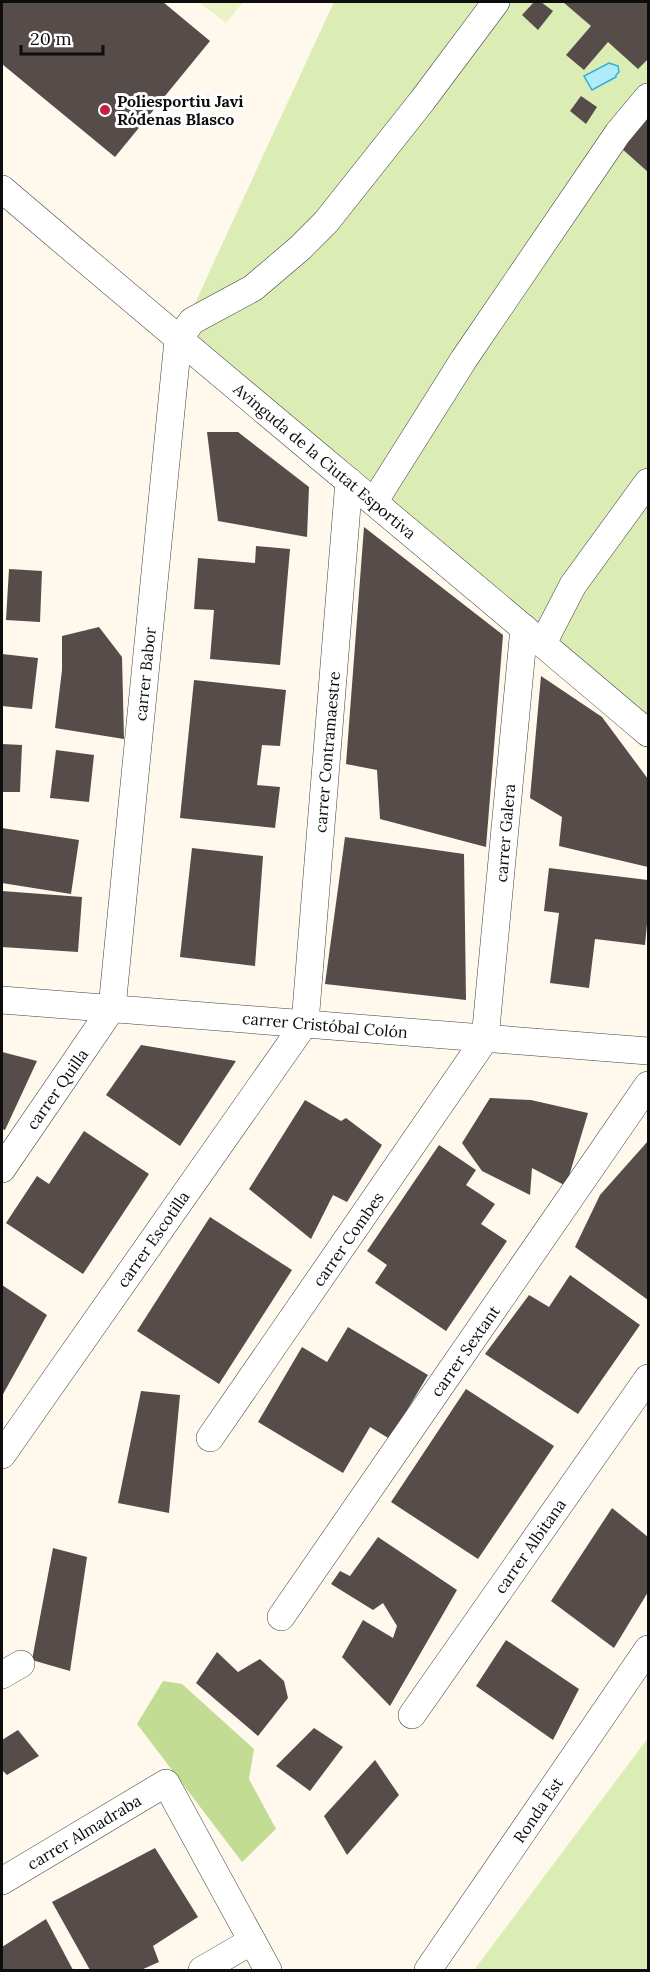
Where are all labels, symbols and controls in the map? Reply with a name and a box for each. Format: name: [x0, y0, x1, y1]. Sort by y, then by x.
scale bar: [21, 18, 104, 56]
text: 20 m: [30, 27, 72, 50]
place label: Poliesportiu Javi Ródenas Blasco: [117, 91, 244, 129]
marker: Poliesportiu Javi Ródenas Blasco: [98, 103, 112, 117]
street label: Avinguda de la Ciutat Esportiva: [229, 378, 420, 543]
street label: carrer Babor: [130, 626, 160, 722]
street label: carrer Contramaestre: [310, 670, 344, 834]
street label: carrer Galera: [491, 783, 519, 883]
street label: carrer Cristóbal Colón: [241, 1008, 409, 1042]
street label: carrer Quilla: [22, 1045, 92, 1133]
street label: carrer Escotilla: [112, 1187, 194, 1291]
street label: carrer Combes: [308, 1188, 388, 1290]
street label: carrer Sextant: [426, 1301, 504, 1400]
street label: carrer Albitana: [490, 1495, 570, 1597]
street label: Ronda Est: [509, 1773, 568, 1847]
street label: carrer Almadraba: [23, 1790, 145, 1874]

